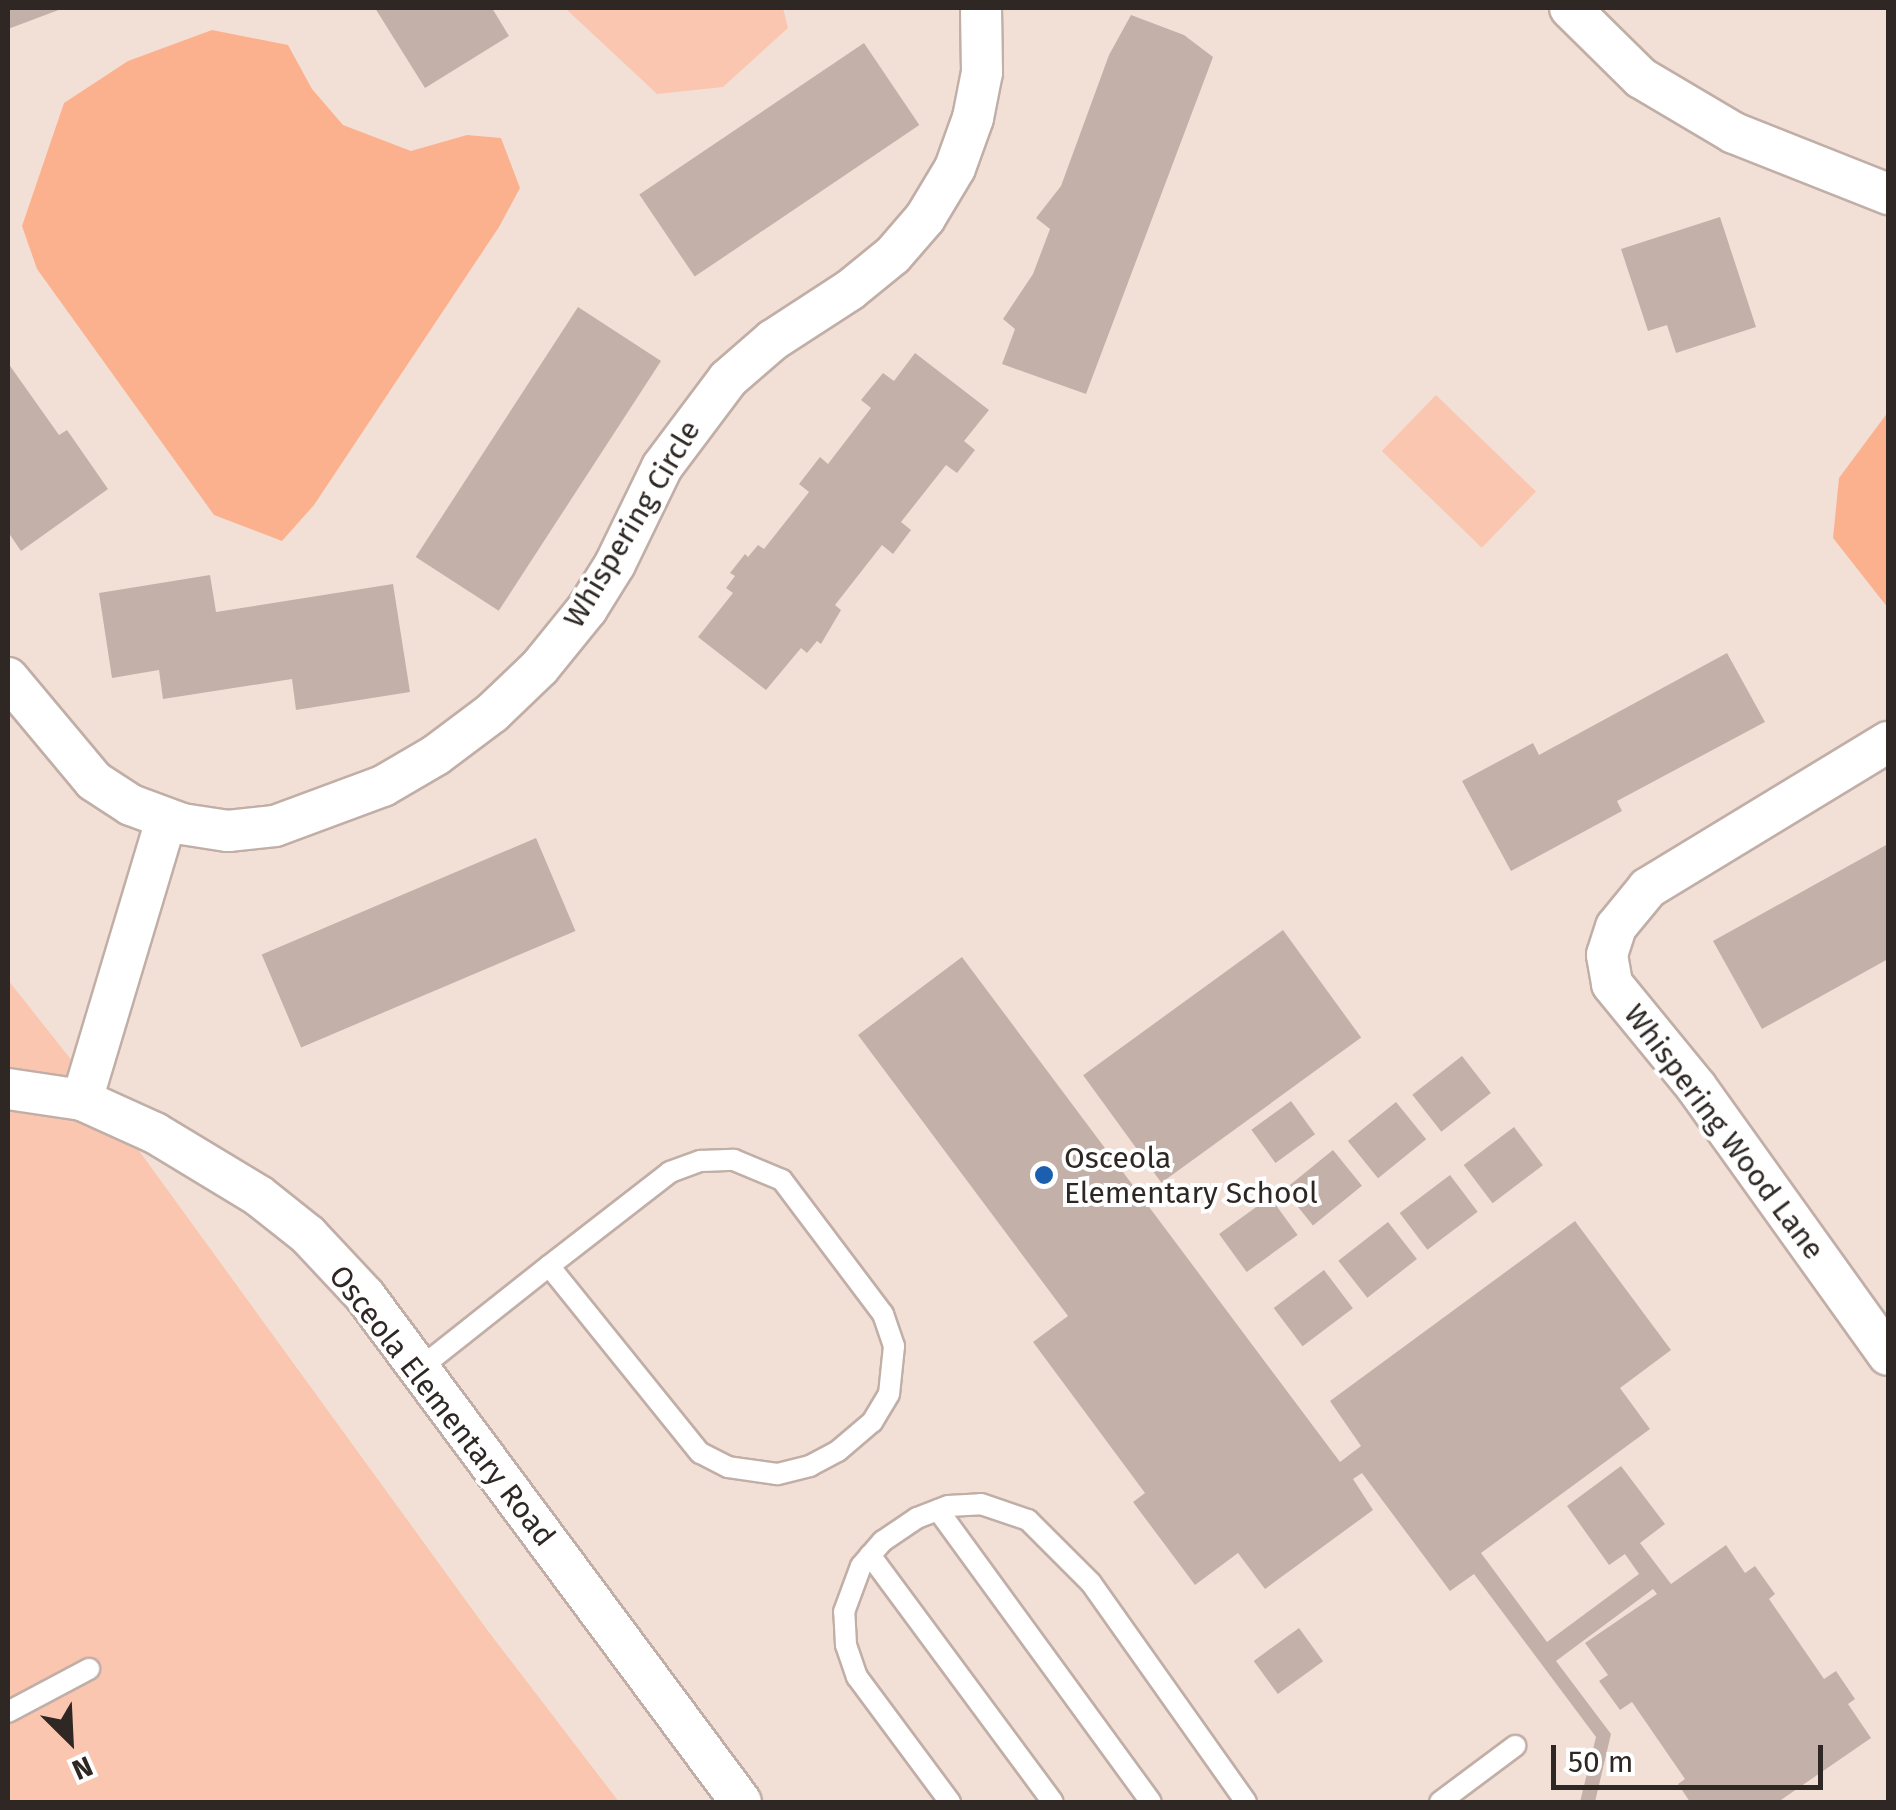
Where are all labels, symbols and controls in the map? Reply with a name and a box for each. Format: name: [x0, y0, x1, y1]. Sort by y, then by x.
street label: Whispering Circle: [556, 414, 708, 634]
street label: Whispering Wood Lane: [1616, 997, 1832, 1267]
place label: Osceola Elementary School: [1064, 1140, 1318, 1210]
marker: Osceola Elementary School: [1033, 1164, 1055, 1186]
street label: Osceola Elementary Road: [321, 1259, 563, 1553]
north arrow: [20, 1690, 120, 1790]
scale bar: [1556, 1725, 1828, 1787]
text: 50 m: [1568, 1744, 1633, 1780]
text: N: [67, 1749, 98, 1787]

